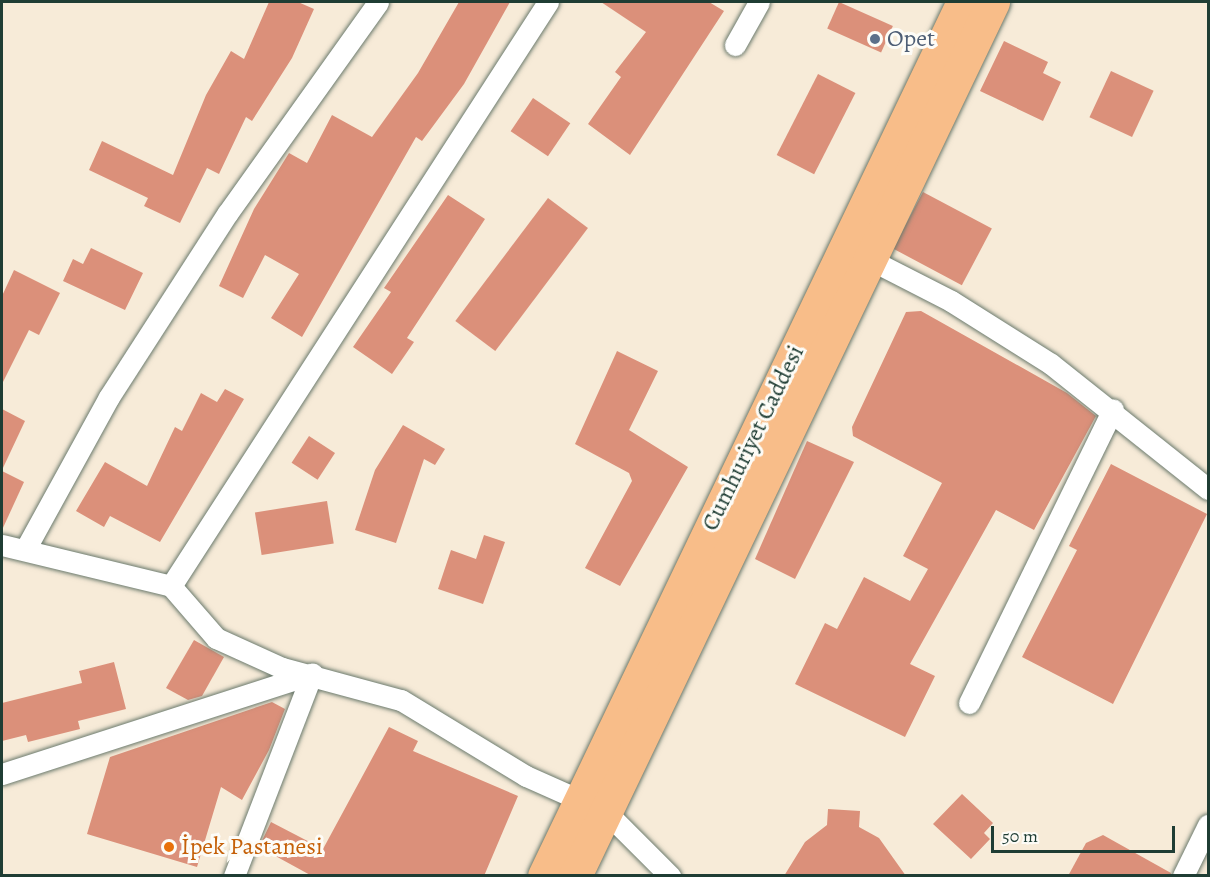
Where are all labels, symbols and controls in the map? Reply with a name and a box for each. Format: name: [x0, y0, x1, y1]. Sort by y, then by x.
place label: Opet: [887, 25, 935, 53]
marker: Opet: [868, 32, 882, 46]
street label: Cumhuriyet Caddesi: [696, 341, 810, 535]
scale bar: [994, 814, 1178, 852]
text: 50 m: [1002, 824, 1038, 848]
place label: İpek Pastanesi: [181, 833, 323, 861]
marker: İpek Pastanesi: [162, 840, 176, 854]

